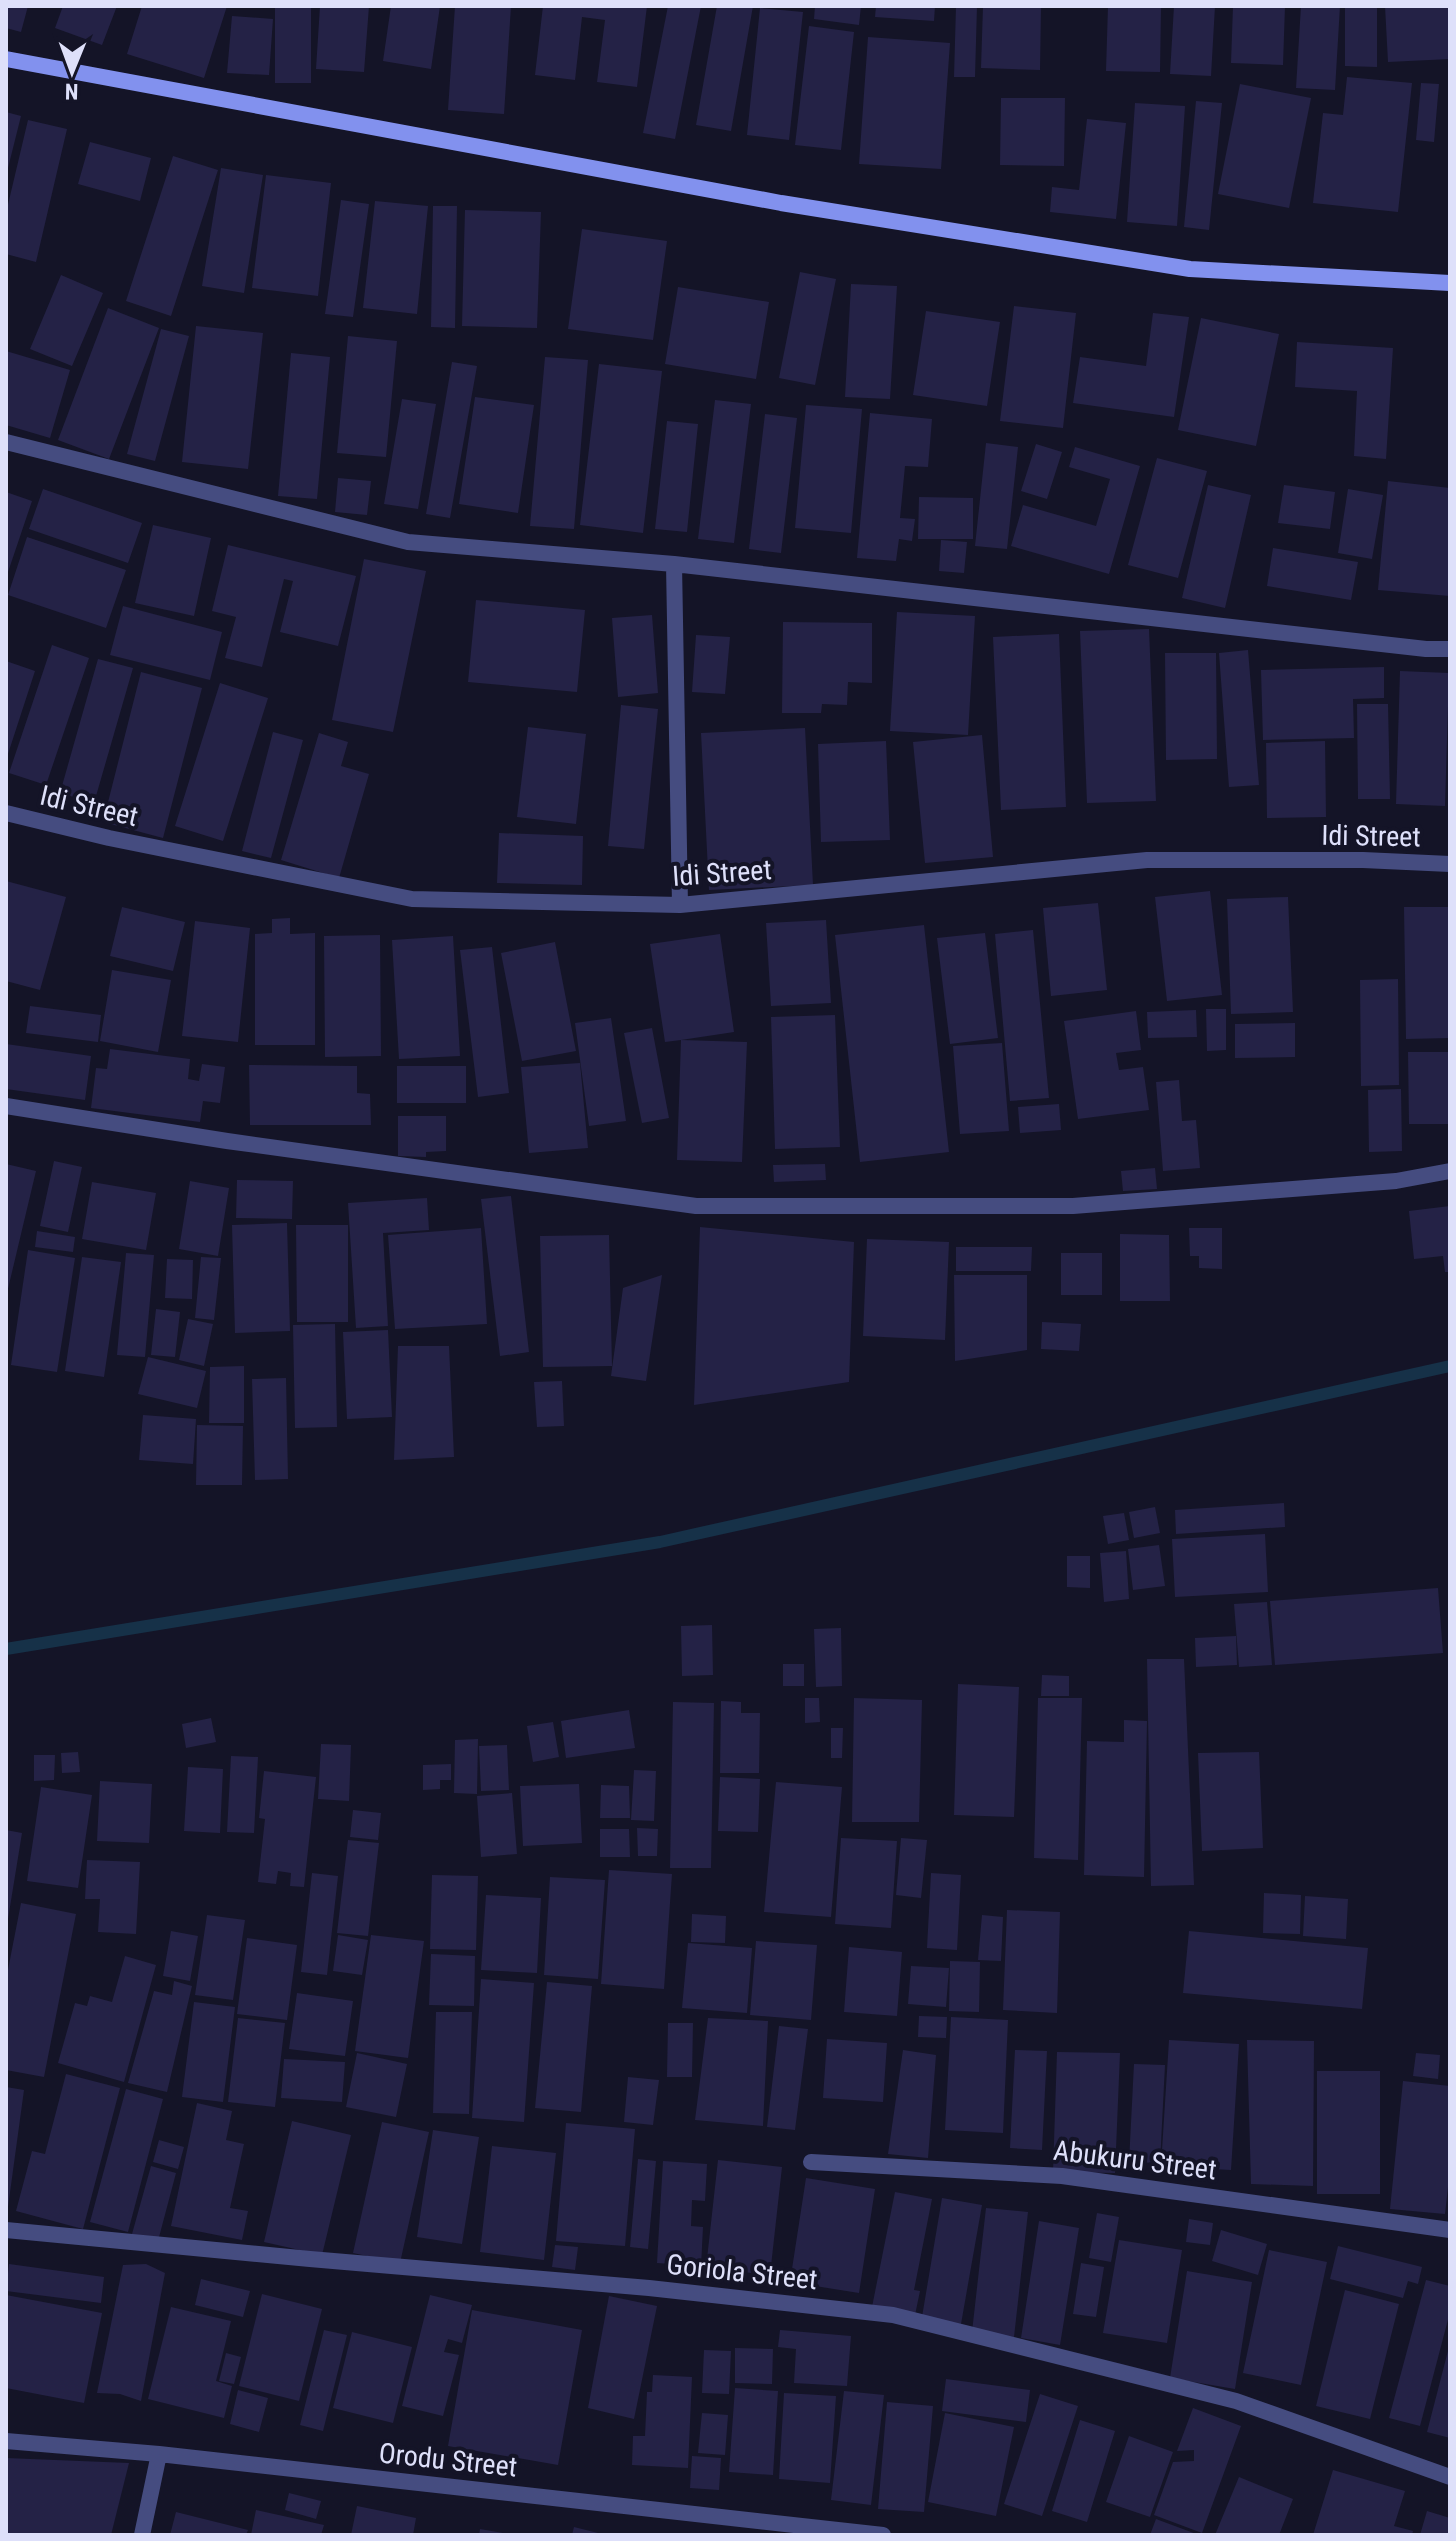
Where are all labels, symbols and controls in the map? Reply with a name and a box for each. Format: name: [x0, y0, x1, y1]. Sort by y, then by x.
north arrow: [32, 32, 112, 112]
text: N: [65, 79, 79, 104]
street label: Idi Street: [37, 779, 141, 833]
street label: Idi Street: [1321, 819, 1421, 853]
street label: Idi Street: [671, 853, 773, 893]
street label: Abukuru Street: [1052, 2134, 1218, 2186]
street label: Goriola Street: [665, 2248, 819, 2296]
street label: Orodu Street: [377, 2436, 519, 2484]

